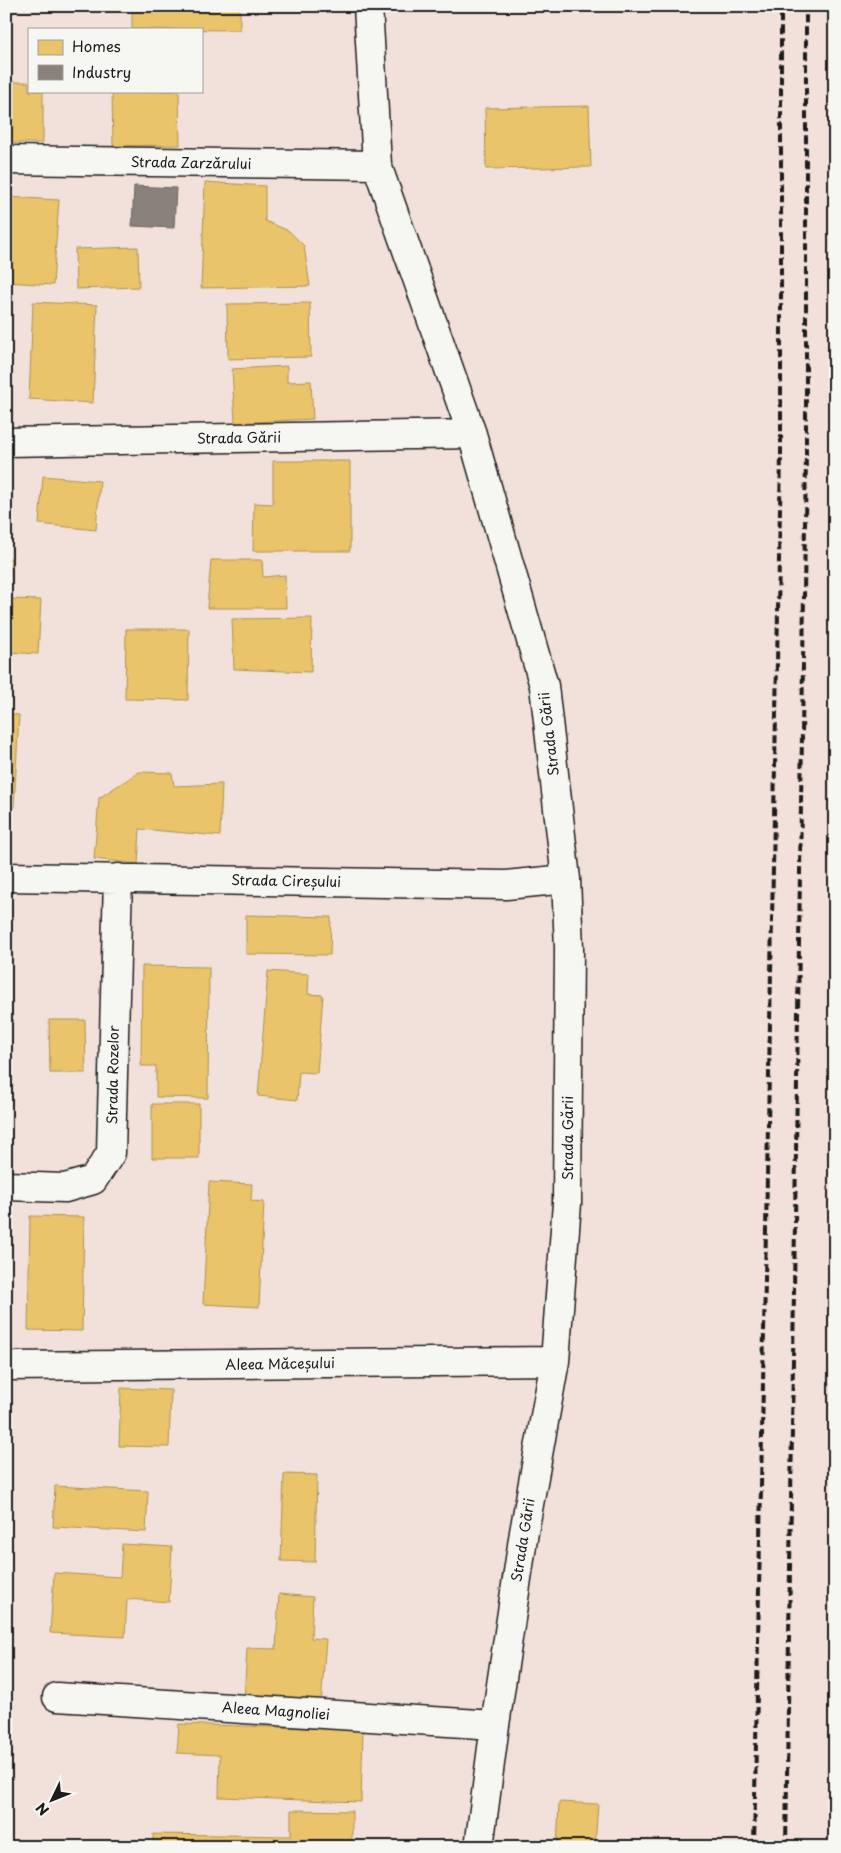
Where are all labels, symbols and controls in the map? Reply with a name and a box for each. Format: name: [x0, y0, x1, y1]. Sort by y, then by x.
legend: [28, 28, 202, 92]
text: Homes: [72, 34, 121, 57]
text: Industry: [72, 60, 131, 83]
street label: Strada Zarzărului: [130, 151, 252, 174]
street label: Strada Gării: [197, 426, 281, 449]
street label: Strada Gării: [533, 691, 564, 777]
street label: Strada Cireșului: [231, 869, 341, 892]
street label: Strada Rozelor: [101, 1025, 124, 1125]
street label: Strada Gării: [557, 1096, 578, 1180]
street label: Aleea Măceșului: [225, 1352, 335, 1375]
street label: Strada Gării: [506, 1497, 539, 1583]
street label: Aleea Magnoliei: [221, 1696, 331, 1725]
north arrow: [28, 1776, 78, 1826]
text: N: [31, 1798, 54, 1820]

